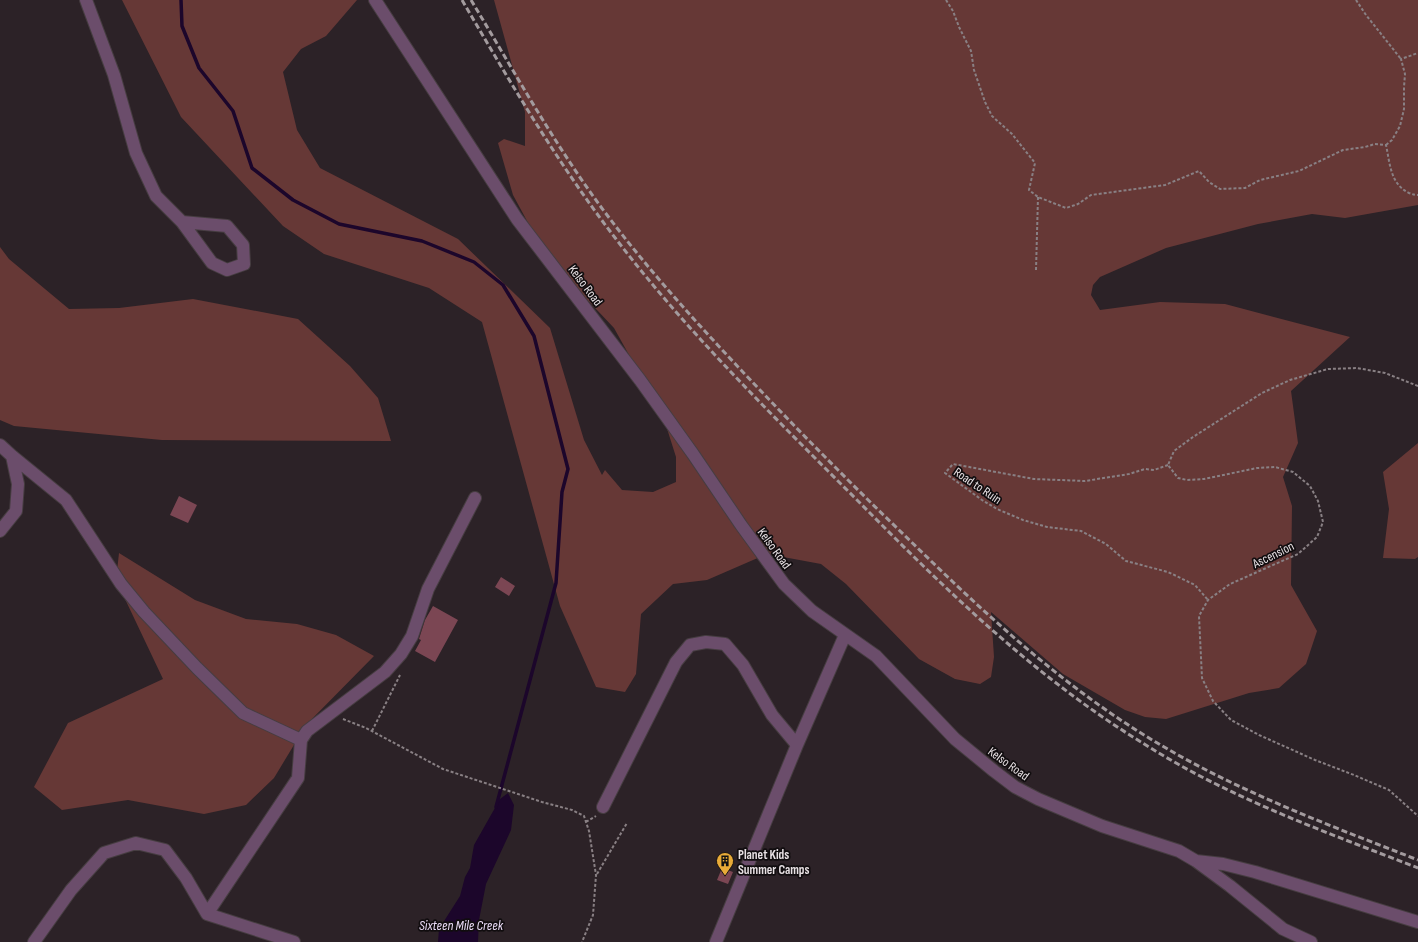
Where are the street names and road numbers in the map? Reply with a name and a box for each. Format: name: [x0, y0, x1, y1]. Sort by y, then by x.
street label: Kelso Road: [565, 262, 606, 309]
street label: Road to Ruin: [950, 464, 1004, 508]
street label: Kelso Road: [754, 525, 795, 572]
street label: Ascension: [1249, 538, 1297, 572]
street label: Kelso Road: [985, 743, 1032, 784]

